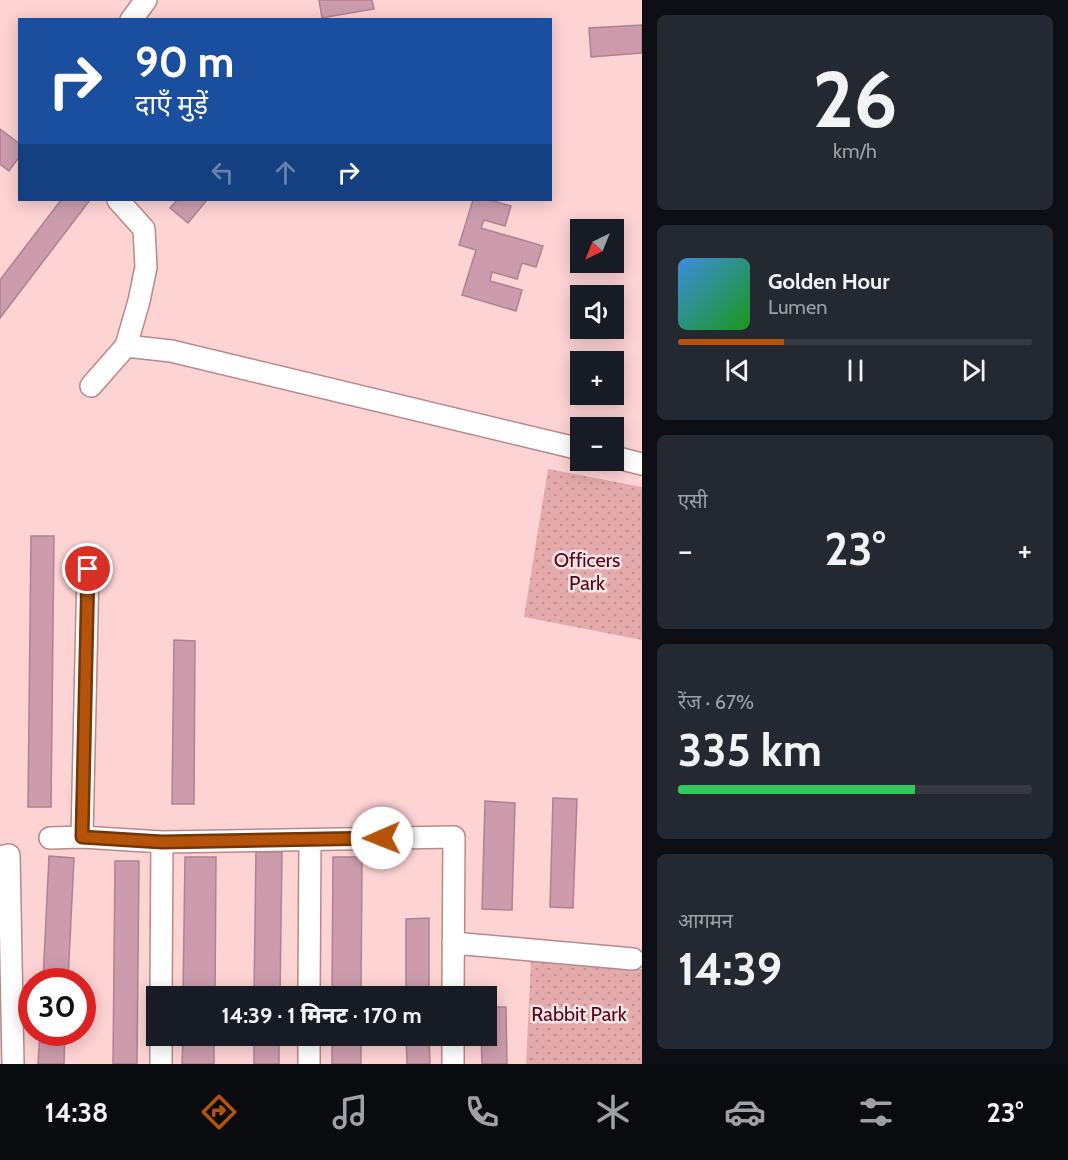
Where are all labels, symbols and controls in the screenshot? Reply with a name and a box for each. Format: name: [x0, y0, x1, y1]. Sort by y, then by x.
text: 90 m: [135, 36, 234, 88]
icon: right: [36, 42, 114, 120]
text: 26: [812, 52, 898, 147]
text: दाएँ मुड़ें: [135, 88, 208, 121]
text: km/h: [833, 139, 877, 163]
icon: left: [206, 156, 239, 189]
icon: ahead: [269, 156, 302, 189]
icon: right: [332, 156, 365, 189]
north arrow: [570, 219, 624, 273]
map controls: [570, 219, 624, 471]
text: Golden Hour: [768, 268, 889, 295]
button: sound: [570, 285, 624, 339]
text: Lumen: [768, 295, 827, 319]
button: +: [570, 351, 624, 405]
icon: previous: [721, 354, 754, 387]
icon: pause: [839, 354, 872, 387]
icon: next: [957, 354, 990, 387]
button: −: [570, 417, 624, 471]
text: एसी: [678, 489, 708, 513]
text: 23°: [824, 522, 886, 576]
text: −: [678, 530, 693, 570]
text: +: [1017, 530, 1032, 570]
pin: [62, 543, 113, 594]
park label: Officers Park: [554, 548, 620, 595]
icon: arrive: [71, 552, 104, 585]
text: रेंज · 67%: [678, 690, 754, 714]
text: 335 km: [678, 723, 822, 777]
position arrow: [350, 806, 414, 870]
text: आगमन: [678, 909, 733, 933]
text: 14:39: [678, 942, 782, 996]
speed limit sign: 30: [18, 968, 96, 1046]
text: 14:39 · 1 मिनट · 170 m: [221, 1002, 422, 1029]
park label: Rabbit Park: [531, 1002, 627, 1026]
icon: directions: [198, 1091, 240, 1133]
icon: music: [329, 1091, 371, 1133]
icon: phone: [461, 1091, 503, 1133]
icon: climate: [592, 1091, 634, 1133]
icon: car: [724, 1091, 766, 1133]
icon: filters: [855, 1091, 897, 1133]
text: 14:38: [45, 1096, 108, 1129]
text: 23°: [987, 1096, 1023, 1129]

